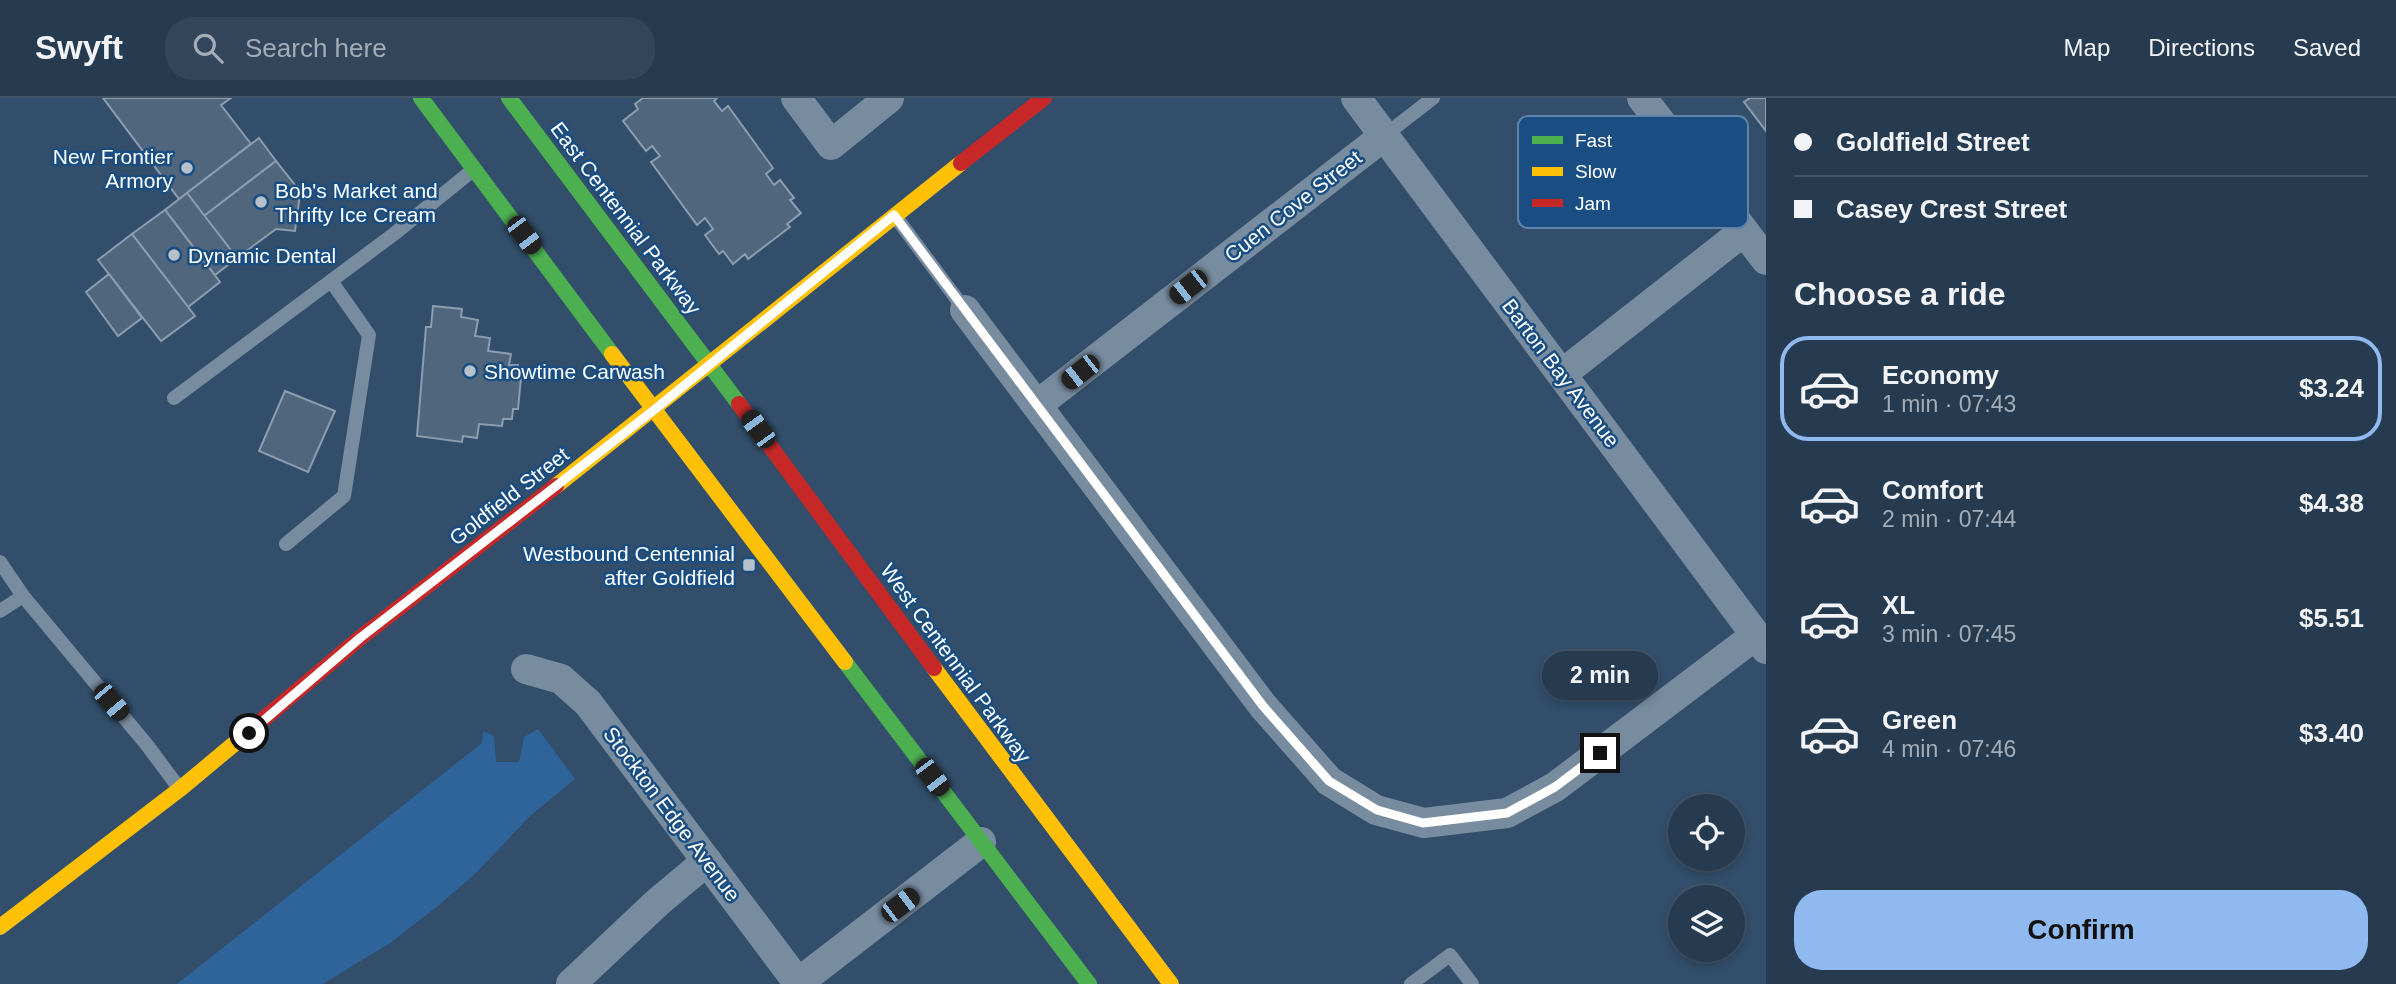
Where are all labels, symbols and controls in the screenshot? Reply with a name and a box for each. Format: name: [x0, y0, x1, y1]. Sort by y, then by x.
search box: [165, 17, 655, 80]
text: Swyft: [35, 29, 123, 66]
icon: search: [189, 29, 227, 67]
text: Search here: [245, 33, 387, 63]
text: Map: [2064, 34, 2110, 61]
text: Directions: [2148, 34, 2255, 61]
text: Saved: [2293, 34, 2361, 61]
legend: [1518, 116, 1748, 228]
street label: East Centennial Parkway: [546, 117, 706, 319]
text: Goldfield Street: [1836, 127, 2030, 157]
text: Fast: [1575, 130, 1613, 151]
place label: New Frontier Armory: [53, 145, 173, 192]
street label: Cuen Cove Street: [1220, 145, 1366, 266]
marker: New Frontier Armory: [179, 160, 195, 176]
text: Slow: [1575, 161, 1616, 182]
place label: Bob's Market and Thrifty Ice Cream: [275, 179, 438, 226]
text: Jam: [1575, 193, 1611, 214]
marker: Bob's Market and Thrifty Ice Cream: [253, 194, 269, 210]
text: Casey Crest Street: [1836, 194, 2067, 224]
car: [503, 212, 546, 258]
place label: Dynamic Dental: [188, 244, 336, 267]
marker: Dynamic Dental: [166, 247, 182, 263]
car: [1165, 266, 1212, 308]
text: Choose a ride: [1794, 276, 2006, 312]
street label: Barton Bay Avenue: [1498, 294, 1624, 452]
car: [1057, 351, 1104, 393]
icon: car: [1798, 357, 1861, 420]
place label: Showtime Carwash: [484, 360, 665, 383]
text: Economy: [1882, 360, 1999, 390]
marker: Showtime Carwash: [462, 363, 478, 379]
text: $3.24: [2299, 373, 2364, 403]
text: 1 min · 07:43: [1882, 391, 2016, 417]
car: [738, 406, 779, 452]
street label: Goldfield Street: [445, 442, 573, 550]
icon: car: [1798, 472, 1861, 535]
text: Comfort: [1882, 475, 1983, 505]
text: $4.38: [2299, 488, 2364, 518]
text: 2 min · 07:44: [1882, 506, 2016, 532]
place label: Westbound Centennial after Goldfield: [523, 542, 735, 589]
marker: Westbound Centennial after Goldfield: [741, 557, 757, 573]
street label: West Centennial Parkway: [876, 559, 1036, 767]
icon: car: [1798, 587, 1861, 650]
text: XL: [1882, 590, 1915, 620]
text: $5.51: [2299, 603, 2364, 633]
text: 3 min · 07:45: [1882, 621, 2016, 647]
callout: 2 min: [1542, 652, 1658, 700]
text: 2 min: [1570, 662, 1630, 688]
car: [90, 679, 133, 725]
icon: car: [1798, 702, 1861, 765]
text: Green: [1882, 705, 1957, 735]
route start: [233, 717, 265, 749]
text: $3.40: [2299, 718, 2364, 748]
street label: Stockton Edge Avenue: [599, 722, 745, 906]
text: 4 min · 07:46: [1882, 736, 2016, 762]
route end: [1584, 737, 1616, 769]
car: [911, 754, 954, 800]
map controls: [1668, 794, 1745, 962]
button: locate: [1668, 794, 1745, 871]
car: [877, 884, 924, 926]
button: layers: [1668, 885, 1745, 962]
button: Confirm: [1794, 890, 2368, 970]

